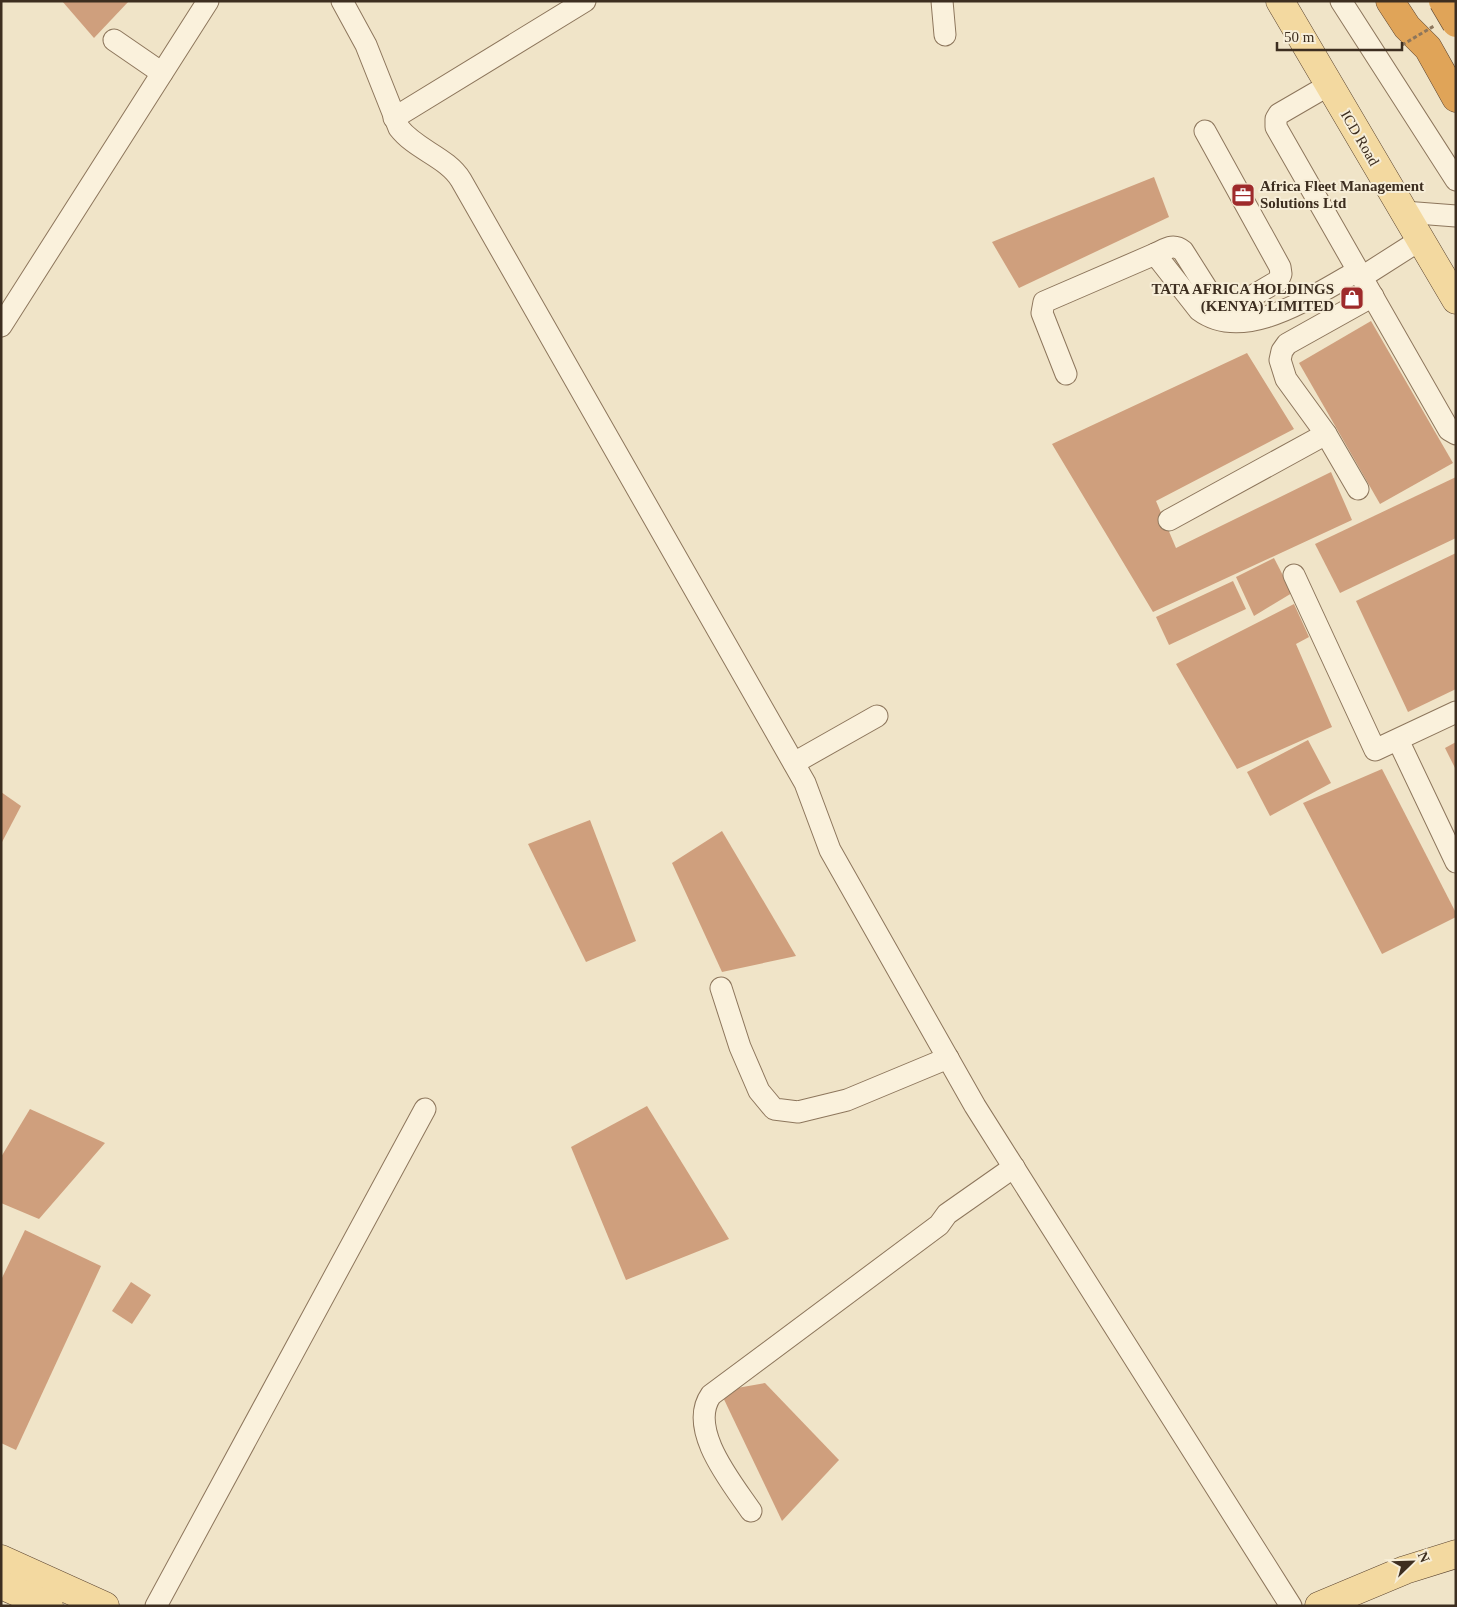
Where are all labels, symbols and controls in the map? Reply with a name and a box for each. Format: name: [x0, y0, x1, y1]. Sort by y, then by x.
scale bar: [1277, 20, 1402, 52]
text: 50 m: [1284, 29, 1315, 45]
street label: ICD Road: [1338, 107, 1382, 169]
place label: Africa Fleet Management Solutions Ltd: [1260, 178, 1424, 211]
office icon: Africa Fleet Management Solutions Ltd: [1230, 182, 1256, 208]
place label: TATA AFRICA HOLDINGS (KENYA) LIMITED: [1151, 281, 1334, 315]
shop icon: TATA AFRICA HOLDINGS (KENYA) LIMITED: [1339, 285, 1365, 311]
north arrow: [1387, 1537, 1437, 1587]
text: N: [1415, 1550, 1432, 1565]

